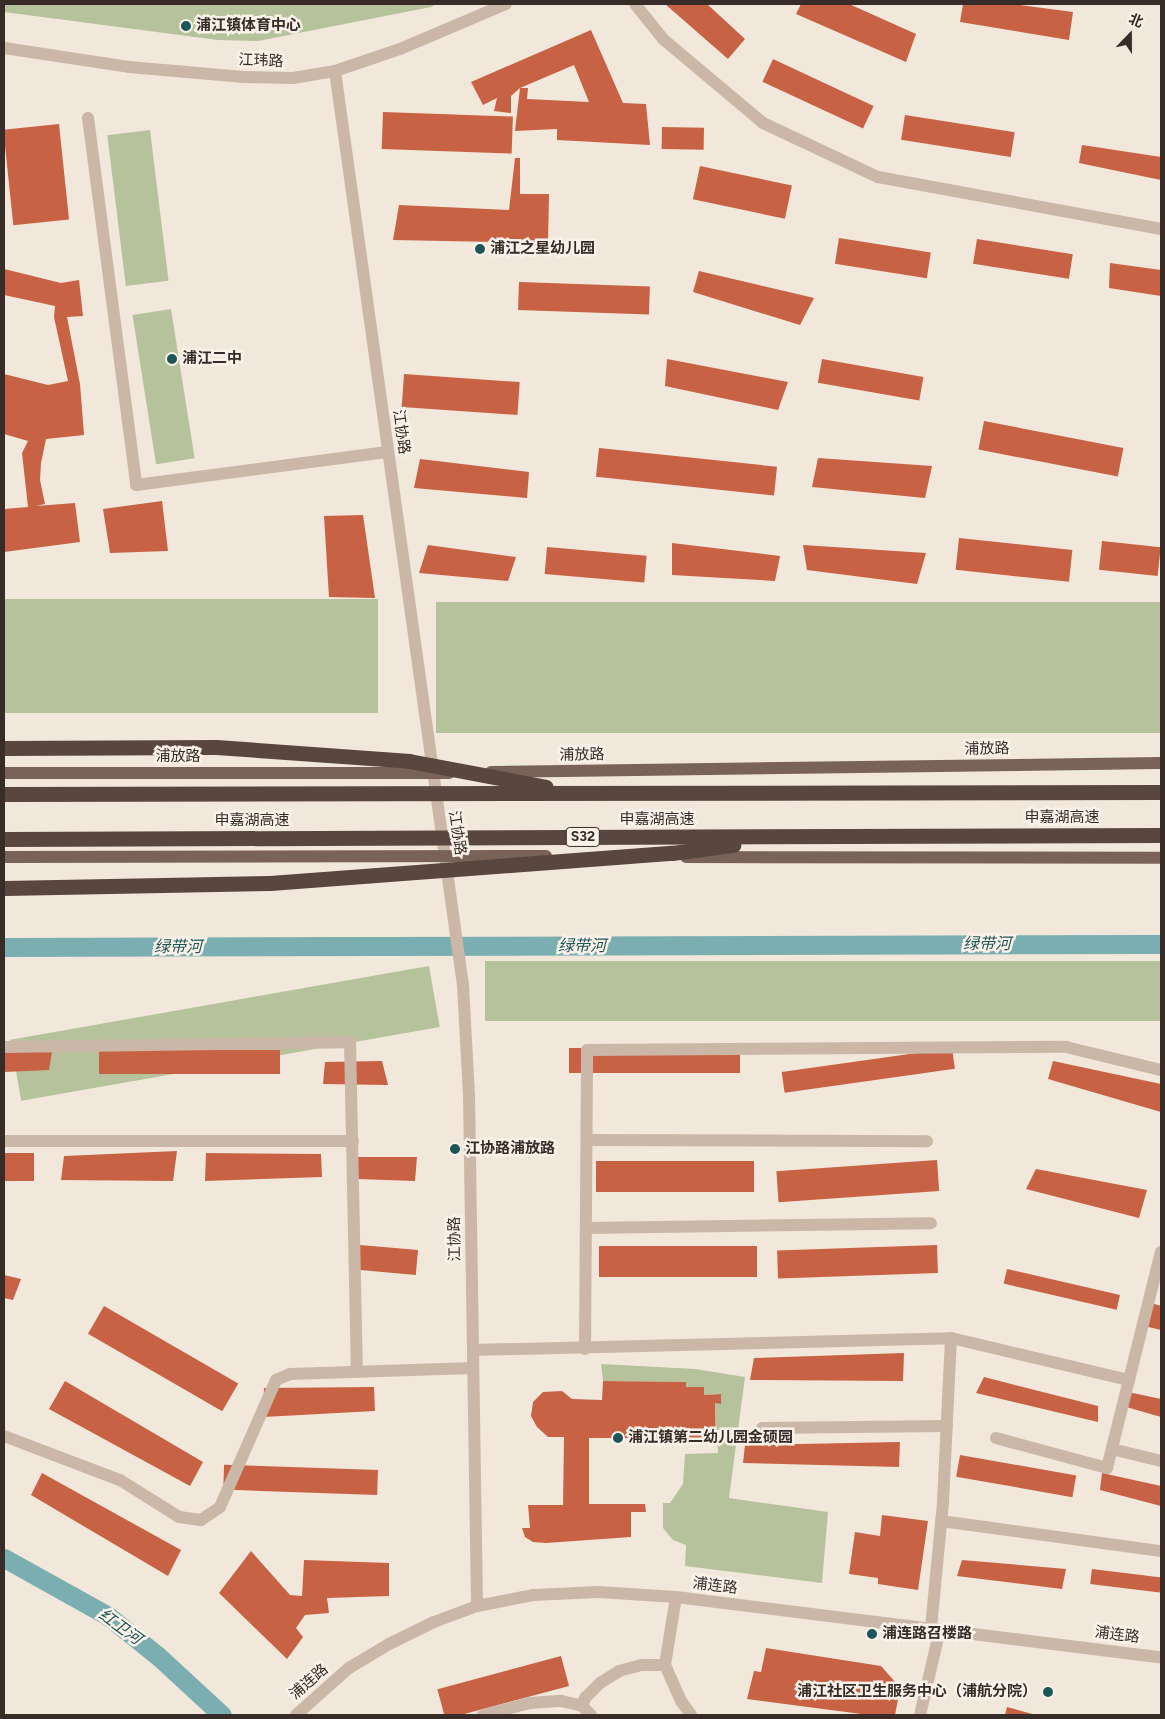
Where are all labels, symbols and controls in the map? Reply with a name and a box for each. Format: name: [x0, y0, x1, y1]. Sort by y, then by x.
north arrow: [1105, 10, 1155, 60]
text: 北: [1126, 10, 1145, 31]
place label: 浦江镇体育中心: [196, 17, 301, 35]
marker: 浦江镇体育中心: [180, 20, 192, 32]
street label: 江玮路: [238, 51, 284, 71]
place label: 浦江之星幼儿园: [490, 240, 595, 258]
marker: 浦江之星幼儿园: [474, 243, 486, 255]
place label: 浦江二中: [182, 350, 242, 368]
marker: 浦江二中: [166, 353, 178, 365]
street label: 江协路: [389, 408, 413, 456]
street label: 浦放路: [964, 740, 1010, 758]
street label: 浦放路: [559, 746, 605, 764]
street label: 浦放路: [156, 748, 200, 766]
street label: 江协路: [445, 809, 469, 857]
street label: 申嘉湖高速: [1025, 809, 1099, 827]
street label: 申嘉湖高速: [620, 811, 694, 829]
street label: 申嘉湖高速: [215, 812, 289, 830]
road number: S32: [566, 826, 600, 849]
water label: 绿带河: [963, 934, 1011, 954]
water label: 绿带河: [558, 936, 606, 956]
water label: 绿带河: [154, 937, 202, 957]
place label: 江协路浦放路: [465, 1140, 555, 1158]
marker: 江协路浦放路: [449, 1143, 461, 1155]
street label: 江协路: [446, 1216, 464, 1262]
place label: 浦江镇第二幼儿园金硕园: [628, 1429, 793, 1447]
marker: 浦江镇第二幼儿园金硕园: [612, 1432, 624, 1444]
street label: 浦连路: [692, 1574, 738, 1598]
water label: 红卫河: [95, 1605, 145, 1649]
street label: 浦连路: [1094, 1623, 1140, 1647]
place label: 浦连路召楼路: [882, 1625, 972, 1643]
marker: 浦连路召楼路: [866, 1628, 878, 1640]
street label: 浦连路: [286, 1660, 332, 1704]
place label: 浦江社区卫生服务中心（浦航分院）: [797, 1683, 1037, 1701]
marker: 浦江社区卫生服务中心（浦航分院）: [1041, 1685, 1055, 1699]

